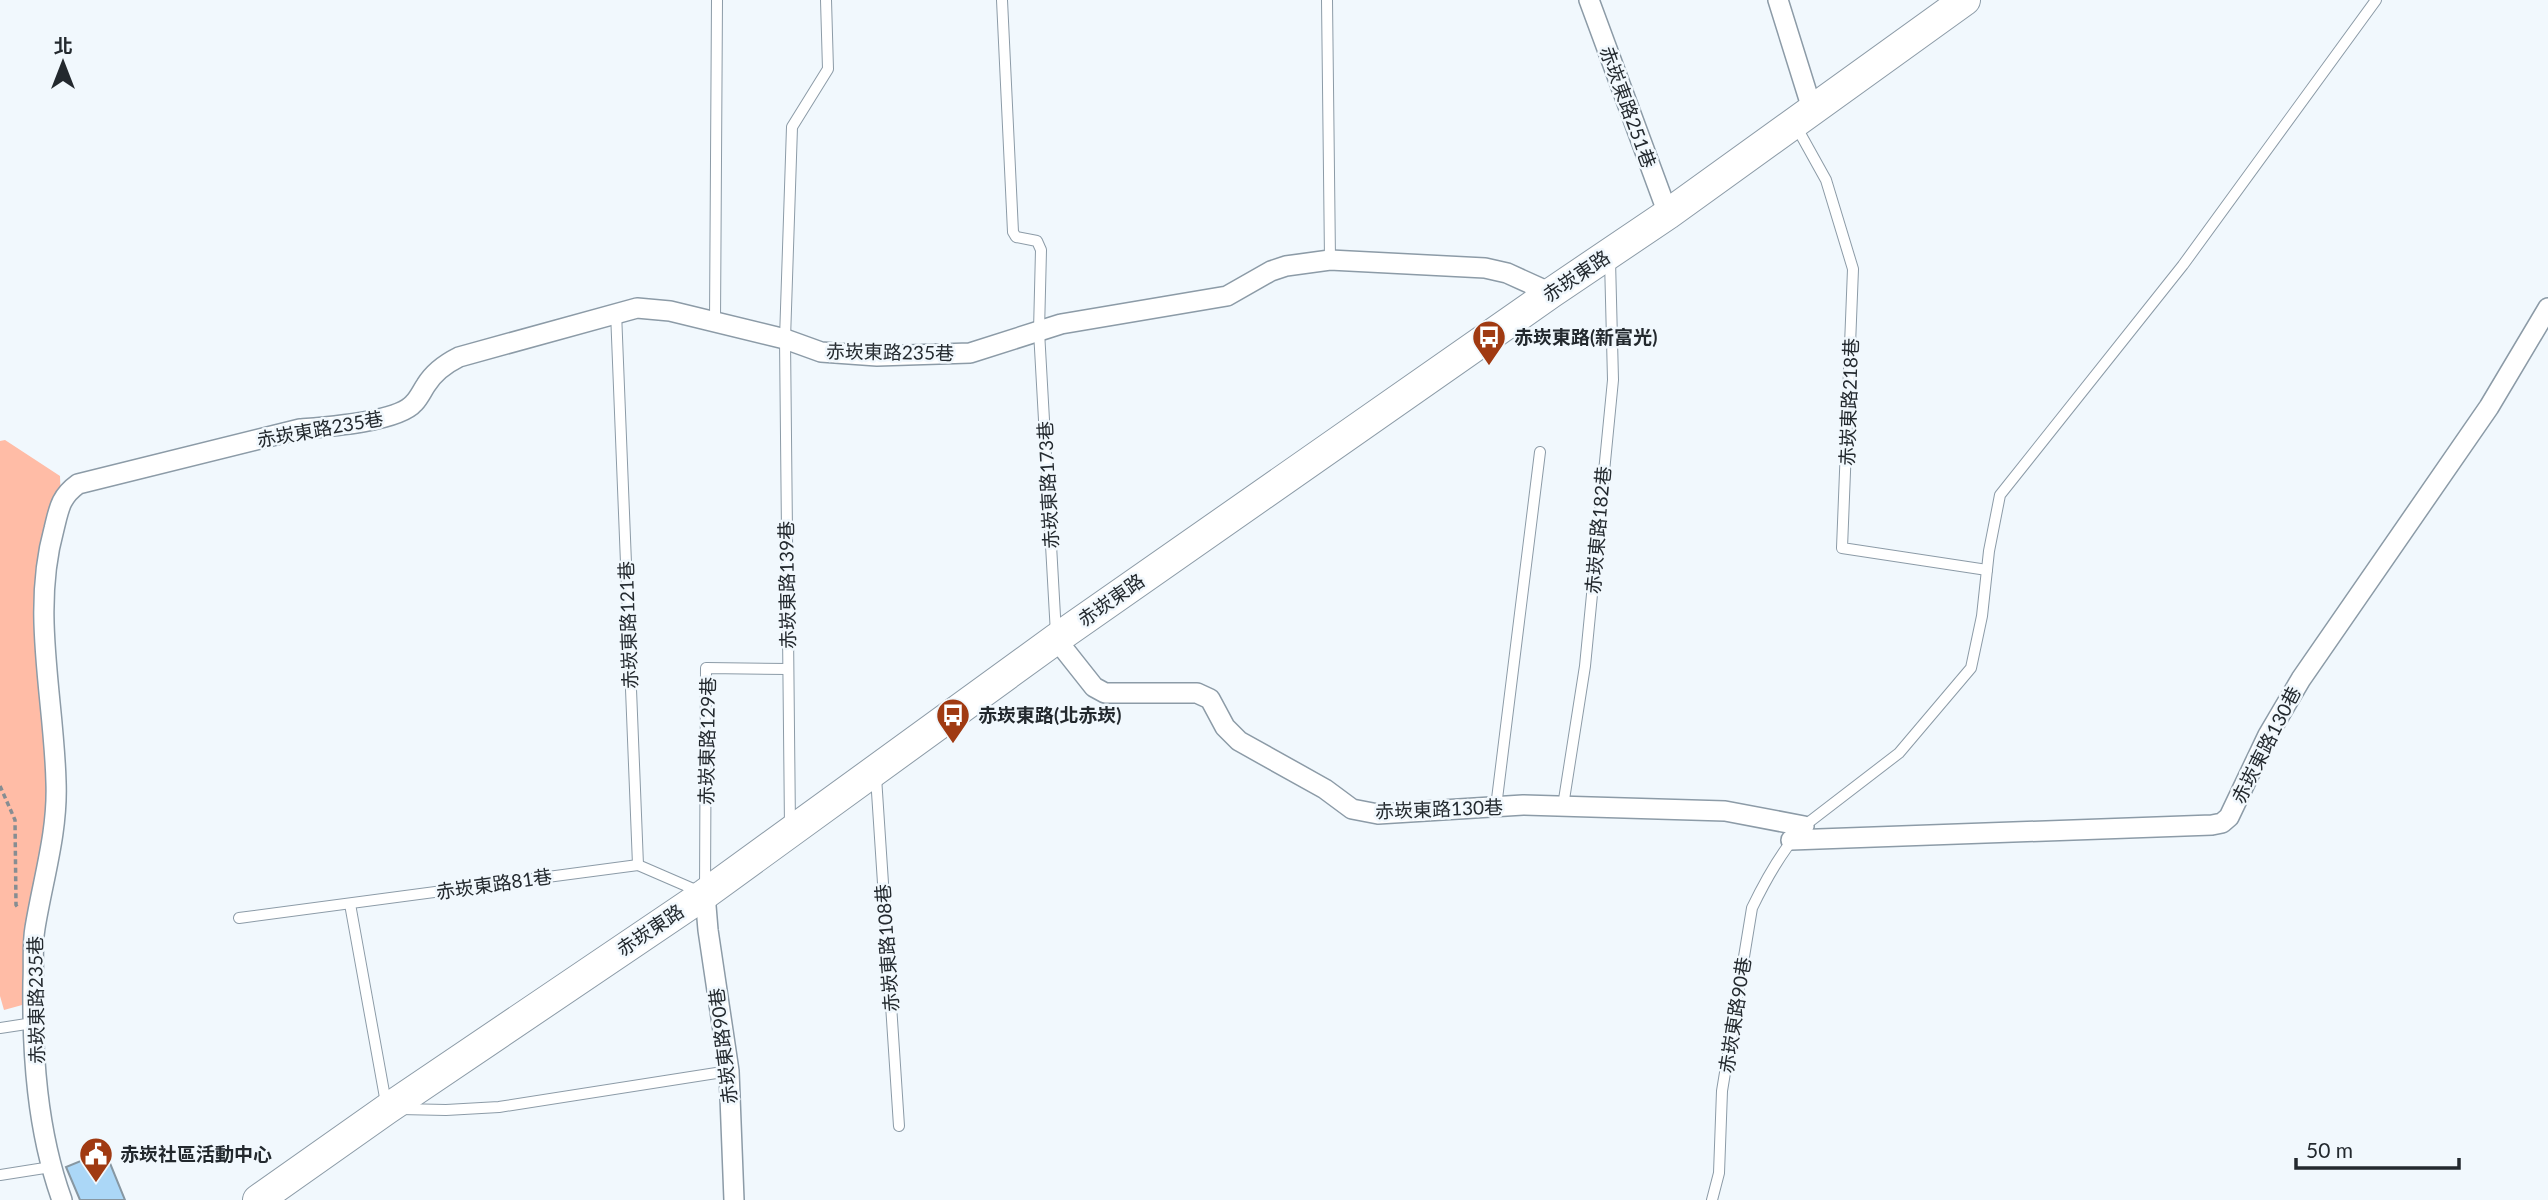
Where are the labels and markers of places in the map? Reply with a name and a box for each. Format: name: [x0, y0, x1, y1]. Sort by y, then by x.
bus stop icon: 赤崁東路(新富光): [1470, 318, 1508, 367]
place label: 赤崁東路(新富光): [1514, 325, 1657, 348]
bus stop icon: 赤崁東路(北赤崁): [934, 696, 972, 745]
place label: 赤崁東路(北赤崁): [978, 703, 1121, 726]
public building icon: 赤崁社區活動中心: [77, 1135, 115, 1184]
place label: 赤崁社區活動中心: [120, 1142, 272, 1165]

